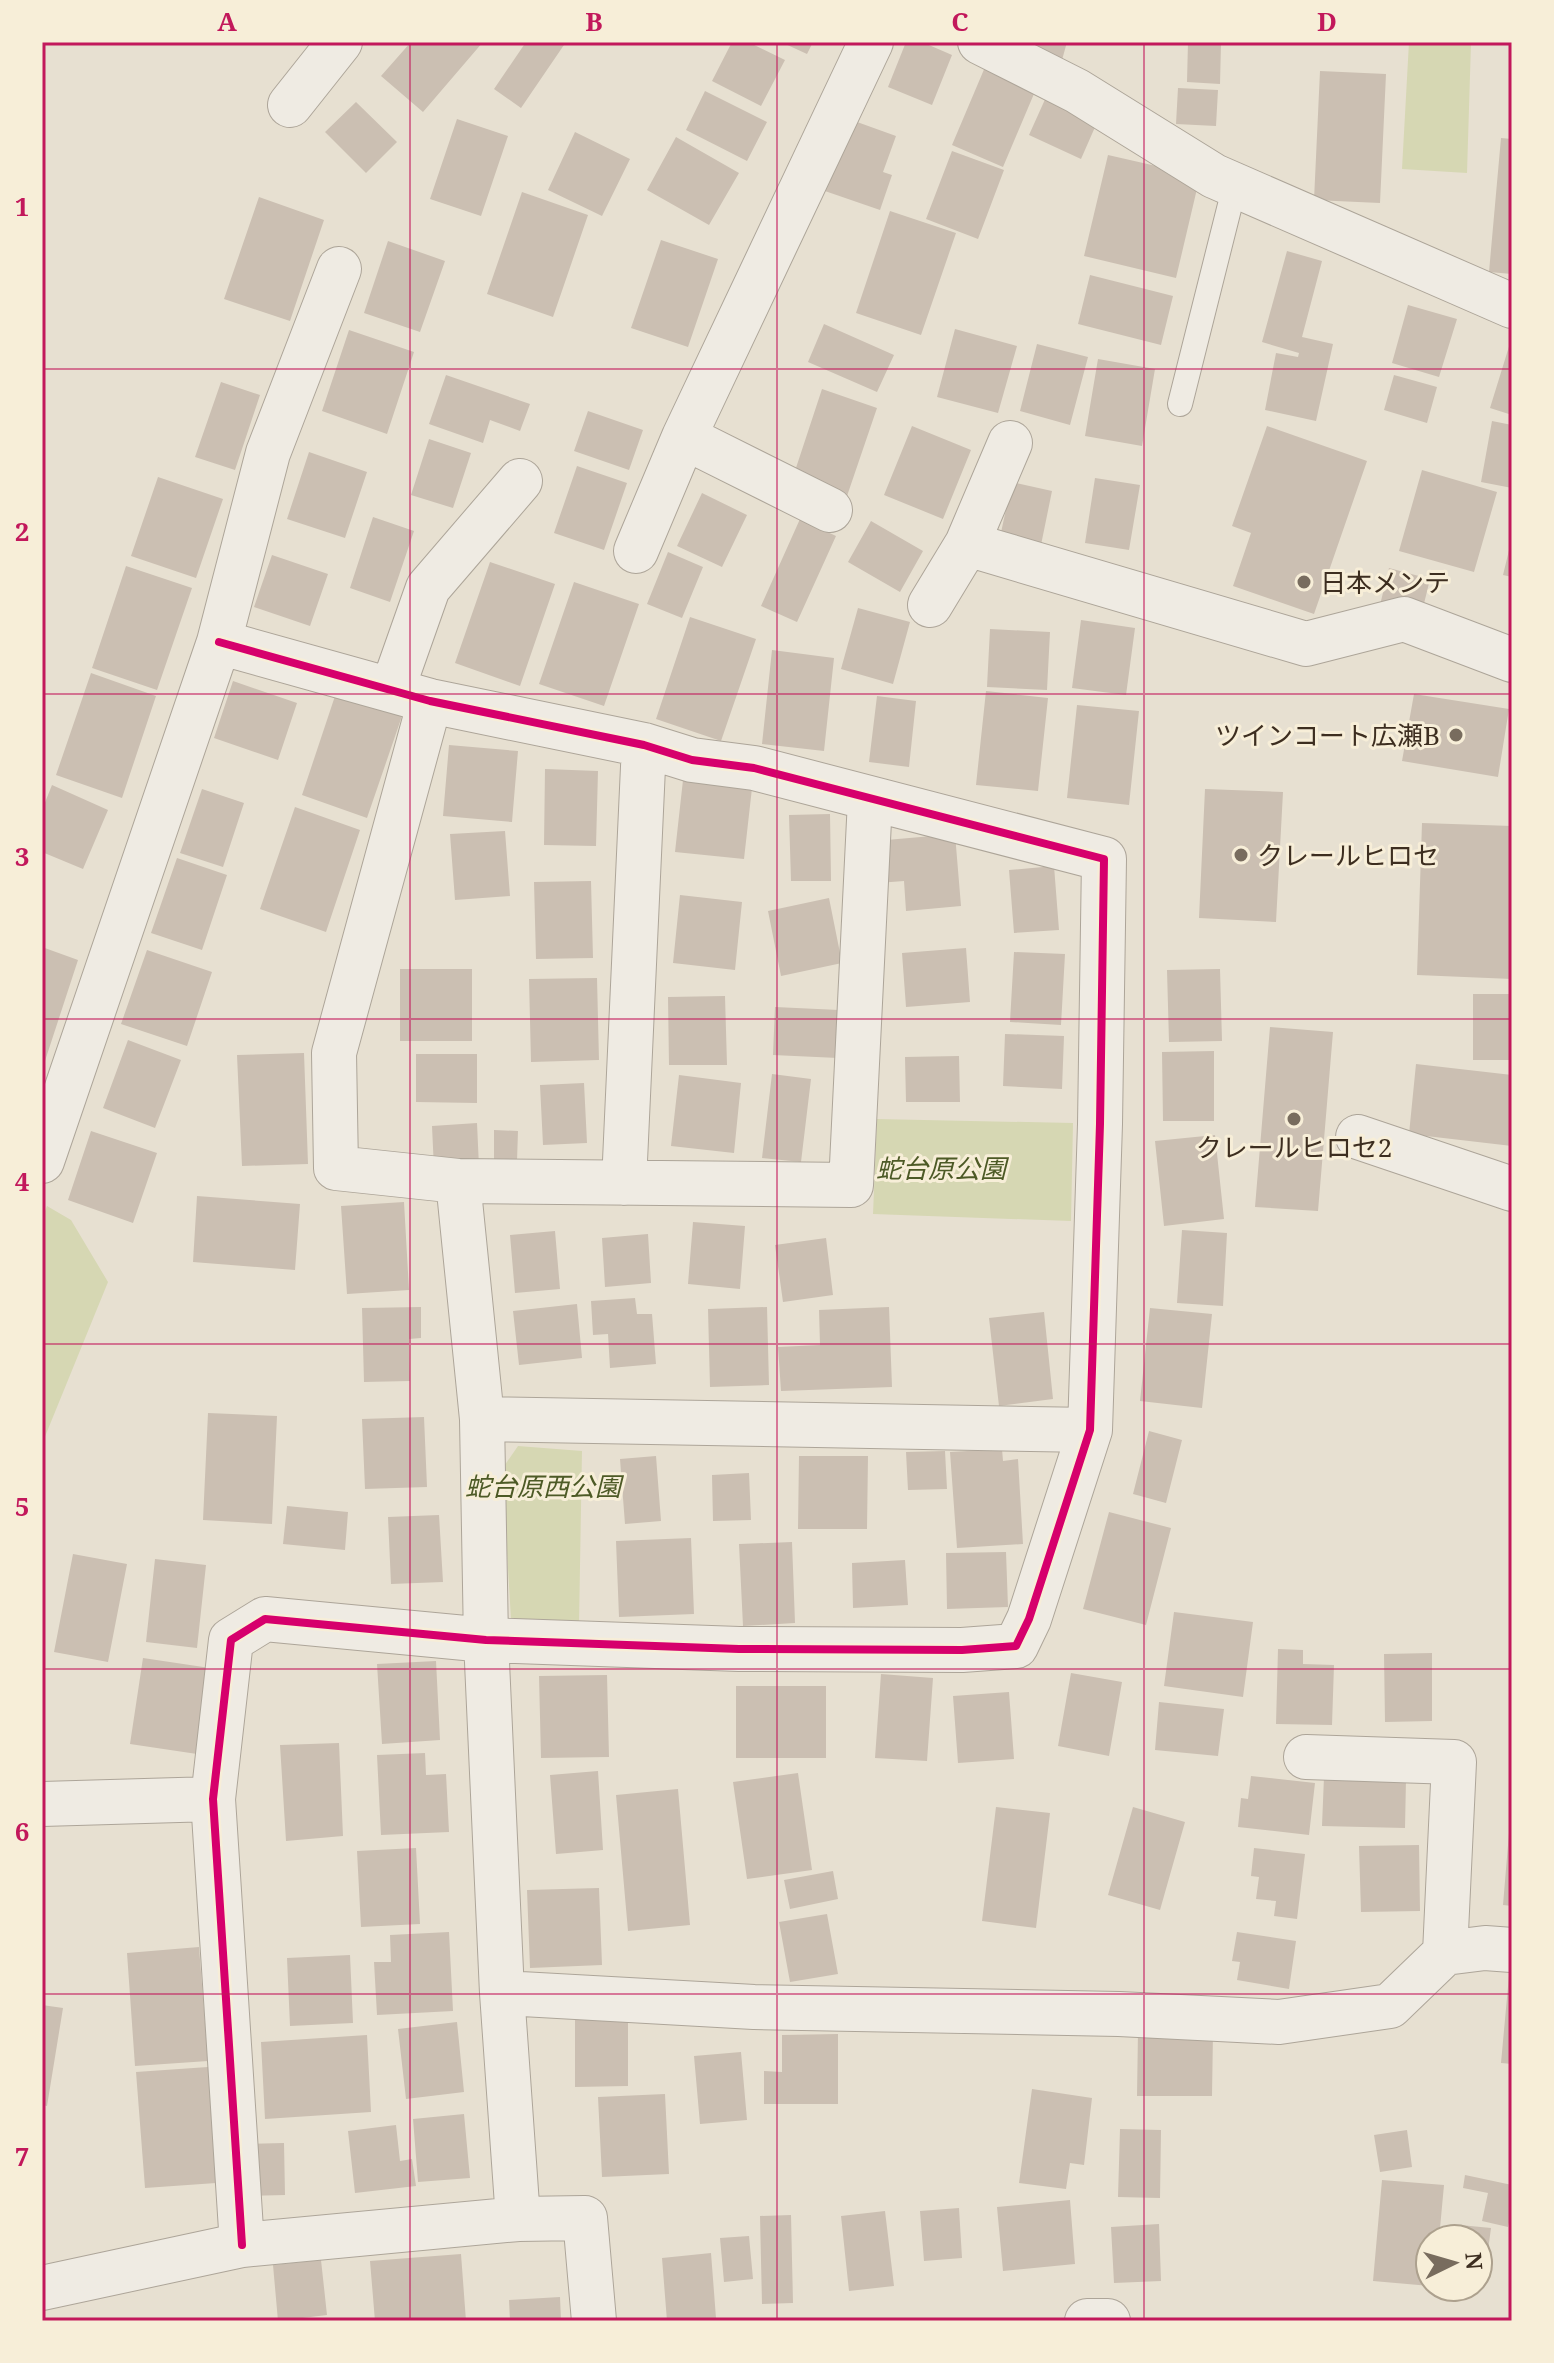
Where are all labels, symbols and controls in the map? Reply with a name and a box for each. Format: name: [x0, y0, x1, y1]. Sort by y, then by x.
text: A: [217, 3, 237, 39]
text: B: [585, 3, 603, 39]
text: C: [951, 3, 969, 39]
text: D: [1317, 3, 1337, 39]
text: 1: [15, 188, 29, 224]
text: 2: [15, 513, 29, 549]
place label: 日本メンテ: [1320, 564, 1450, 600]
marker: 日本メンテ: [1295, 573, 1313, 591]
place label: ツインコート広瀬B: [1215, 717, 1440, 753]
marker: ツインコート広瀬B: [1447, 726, 1465, 744]
place label: クレールヒロセ: [1257, 837, 1439, 873]
text: 3: [15, 838, 29, 874]
marker: クレールヒロセ: [1232, 846, 1250, 864]
marker: クレールヒロセ2: [1285, 1110, 1303, 1128]
place label: クレールヒロセ2: [1196, 1129, 1392, 1165]
park label: 蛇台原公園: [876, 1150, 1010, 1186]
text: 4: [15, 1163, 30, 1199]
park label: 蛇台原西公園: [465, 1468, 625, 1504]
text: 5: [15, 1488, 29, 1524]
text: 6: [15, 1813, 29, 1849]
text: 7: [15, 2138, 29, 2174]
north arrow: [1414, 2223, 1494, 2303]
text: N: [1459, 2251, 1491, 2271]

